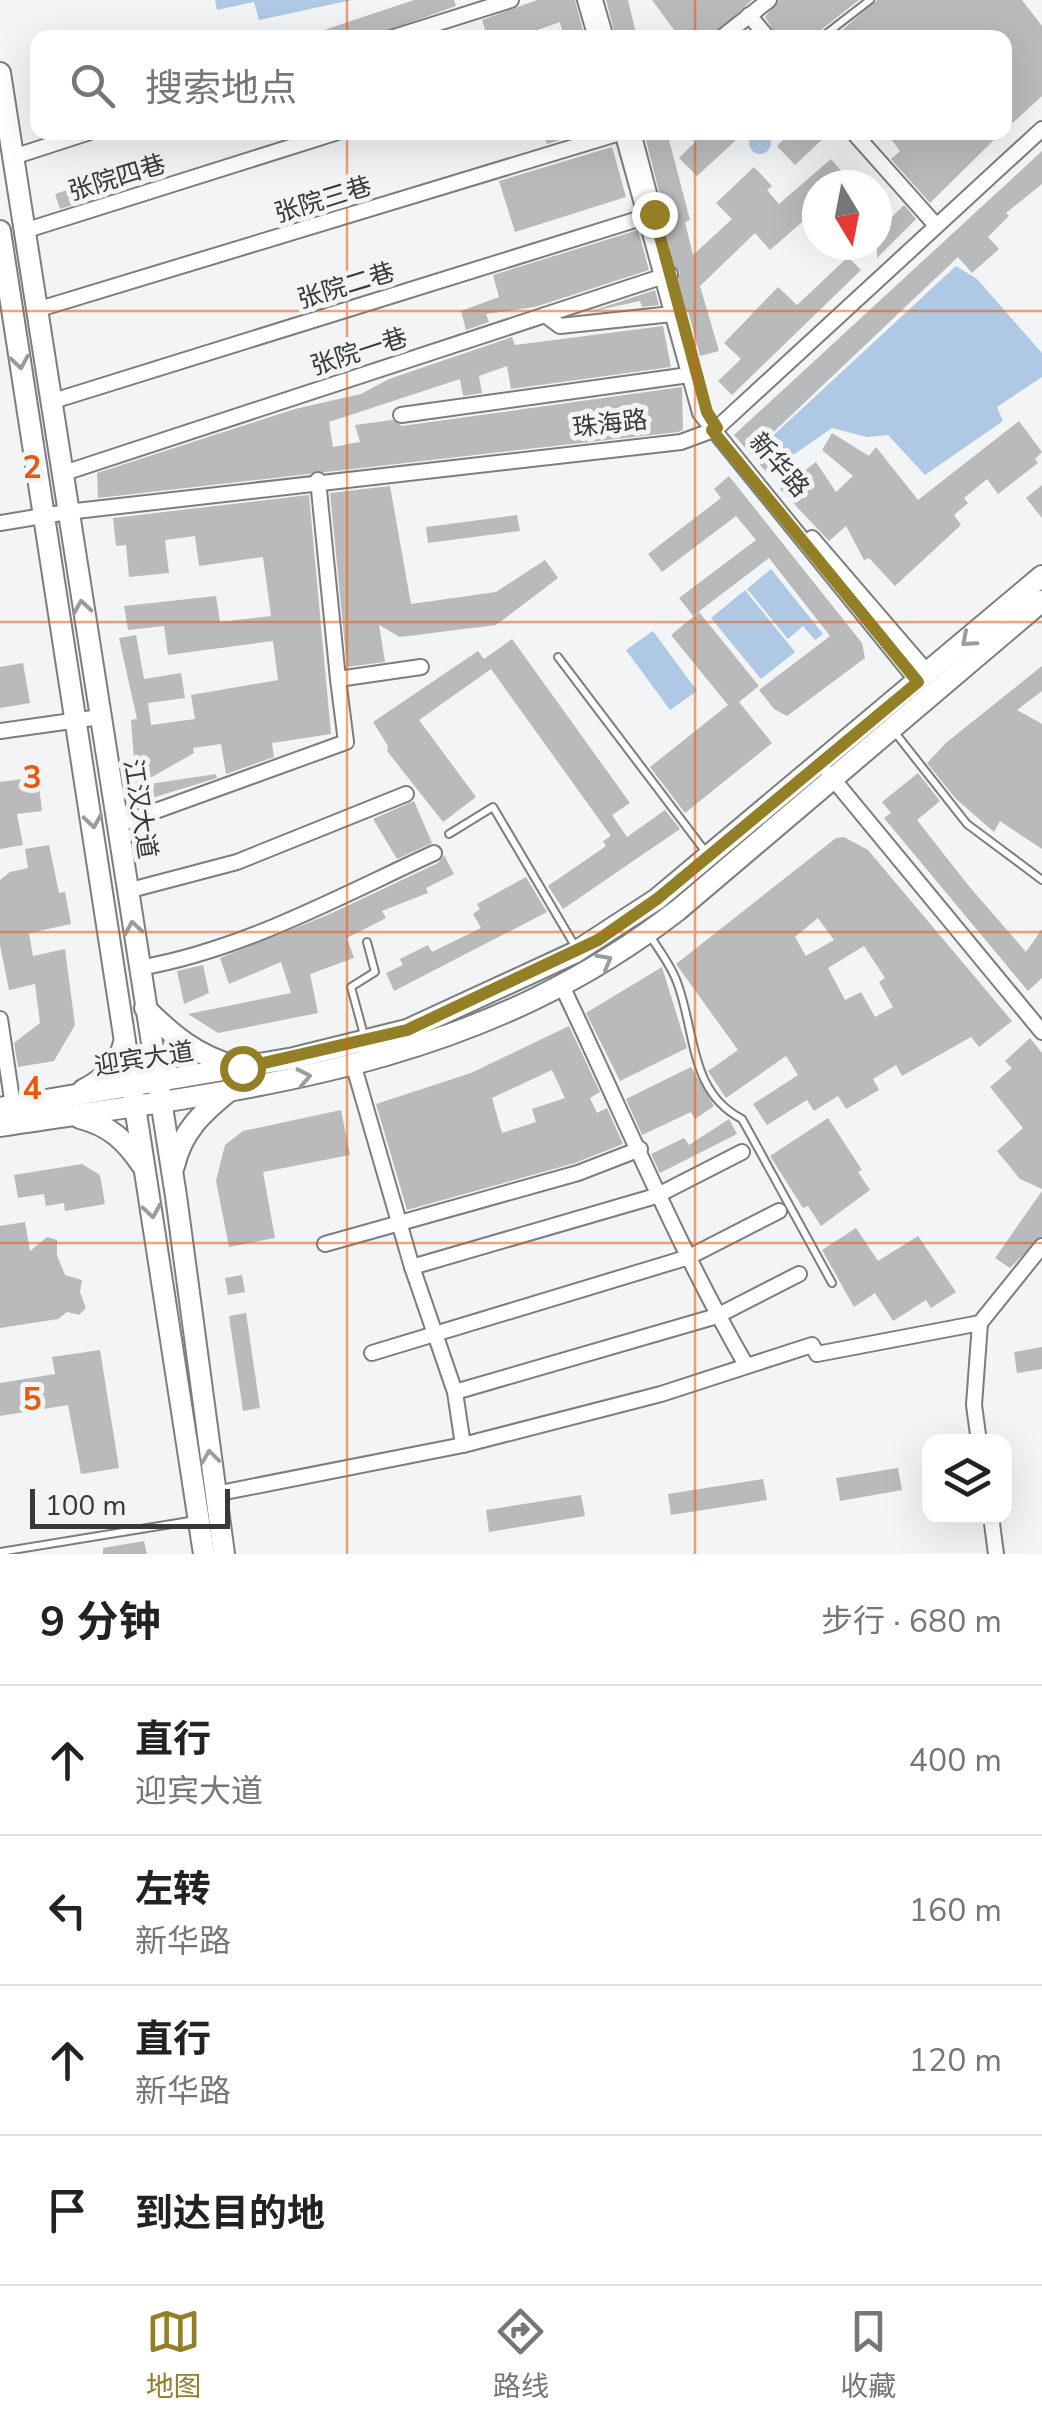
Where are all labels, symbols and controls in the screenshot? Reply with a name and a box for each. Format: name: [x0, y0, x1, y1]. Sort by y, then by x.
search box: [30, 30, 1012, 140]
icon: search: [65, 58, 120, 113]
text: 搜索地点: [145, 63, 297, 114]
street label: 张院四巷: [64, 147, 170, 209]
street label: 张院三巷: [270, 169, 376, 231]
north arrow: [802, 170, 892, 260]
route end: [632, 192, 678, 238]
street label: 张院二巷: [293, 255, 399, 317]
street label: 张院一巷: [306, 320, 412, 384]
one-way arrow: [9, 353, 30, 370]
street label: 珠海路: [571, 403, 649, 445]
street label: 新华路: [742, 426, 816, 504]
text: 2: [22, 446, 42, 489]
one-way arrow: [73, 599, 94, 615]
one-way arrow: [961, 628, 980, 646]
text: 3: [22, 756, 42, 799]
street label: 江汉大道: [115, 757, 165, 861]
one-way arrow: [82, 812, 103, 829]
one-way arrow: [123, 920, 144, 936]
one-way arrow: [594, 953, 612, 973]
street label: 迎宾大道: [92, 1034, 196, 1084]
route start: [220, 1046, 266, 1092]
text: 4: [22, 1067, 42, 1110]
one-way arrow: [295, 1068, 312, 1089]
one-way arrow: [140, 1203, 161, 1220]
text: 5: [22, 1378, 42, 1421]
map controls: [922, 1434, 1012, 1524]
button: layers: [922, 1434, 1012, 1524]
one-way arrow: [200, 1449, 221, 1465]
scale bar: [30, 1484, 230, 1528]
text: 100 m: [45, 1487, 127, 1525]
text: 9 分钟: [40, 1594, 161, 1651]
text: 步行 · 680 m: [821, 1600, 1002, 1643]
text: 直行: [135, 1714, 211, 1765]
icon: ahead: [40, 1733, 95, 1788]
text: 400 m: [909, 1739, 1002, 1782]
text: 迎宾大道: [135, 1770, 263, 1813]
text: 左转: [135, 1864, 211, 1915]
icon: left: [40, 1883, 95, 1938]
text: 160 m: [909, 1889, 1002, 1932]
text: 新华路: [135, 1920, 231, 1963]
text: 直行: [135, 2014, 211, 2065]
icon: ahead: [40, 2033, 95, 2088]
text: 120 m: [909, 2039, 1002, 2082]
text: 新华路: [135, 2070, 231, 2113]
icon: arrive: [40, 2183, 95, 2238]
text: 到达目的地: [135, 2188, 325, 2239]
tab: 地图: [146, 2304, 202, 2406]
tab: 路线: [493, 2304, 549, 2406]
tab: 收藏: [840, 2304, 896, 2406]

